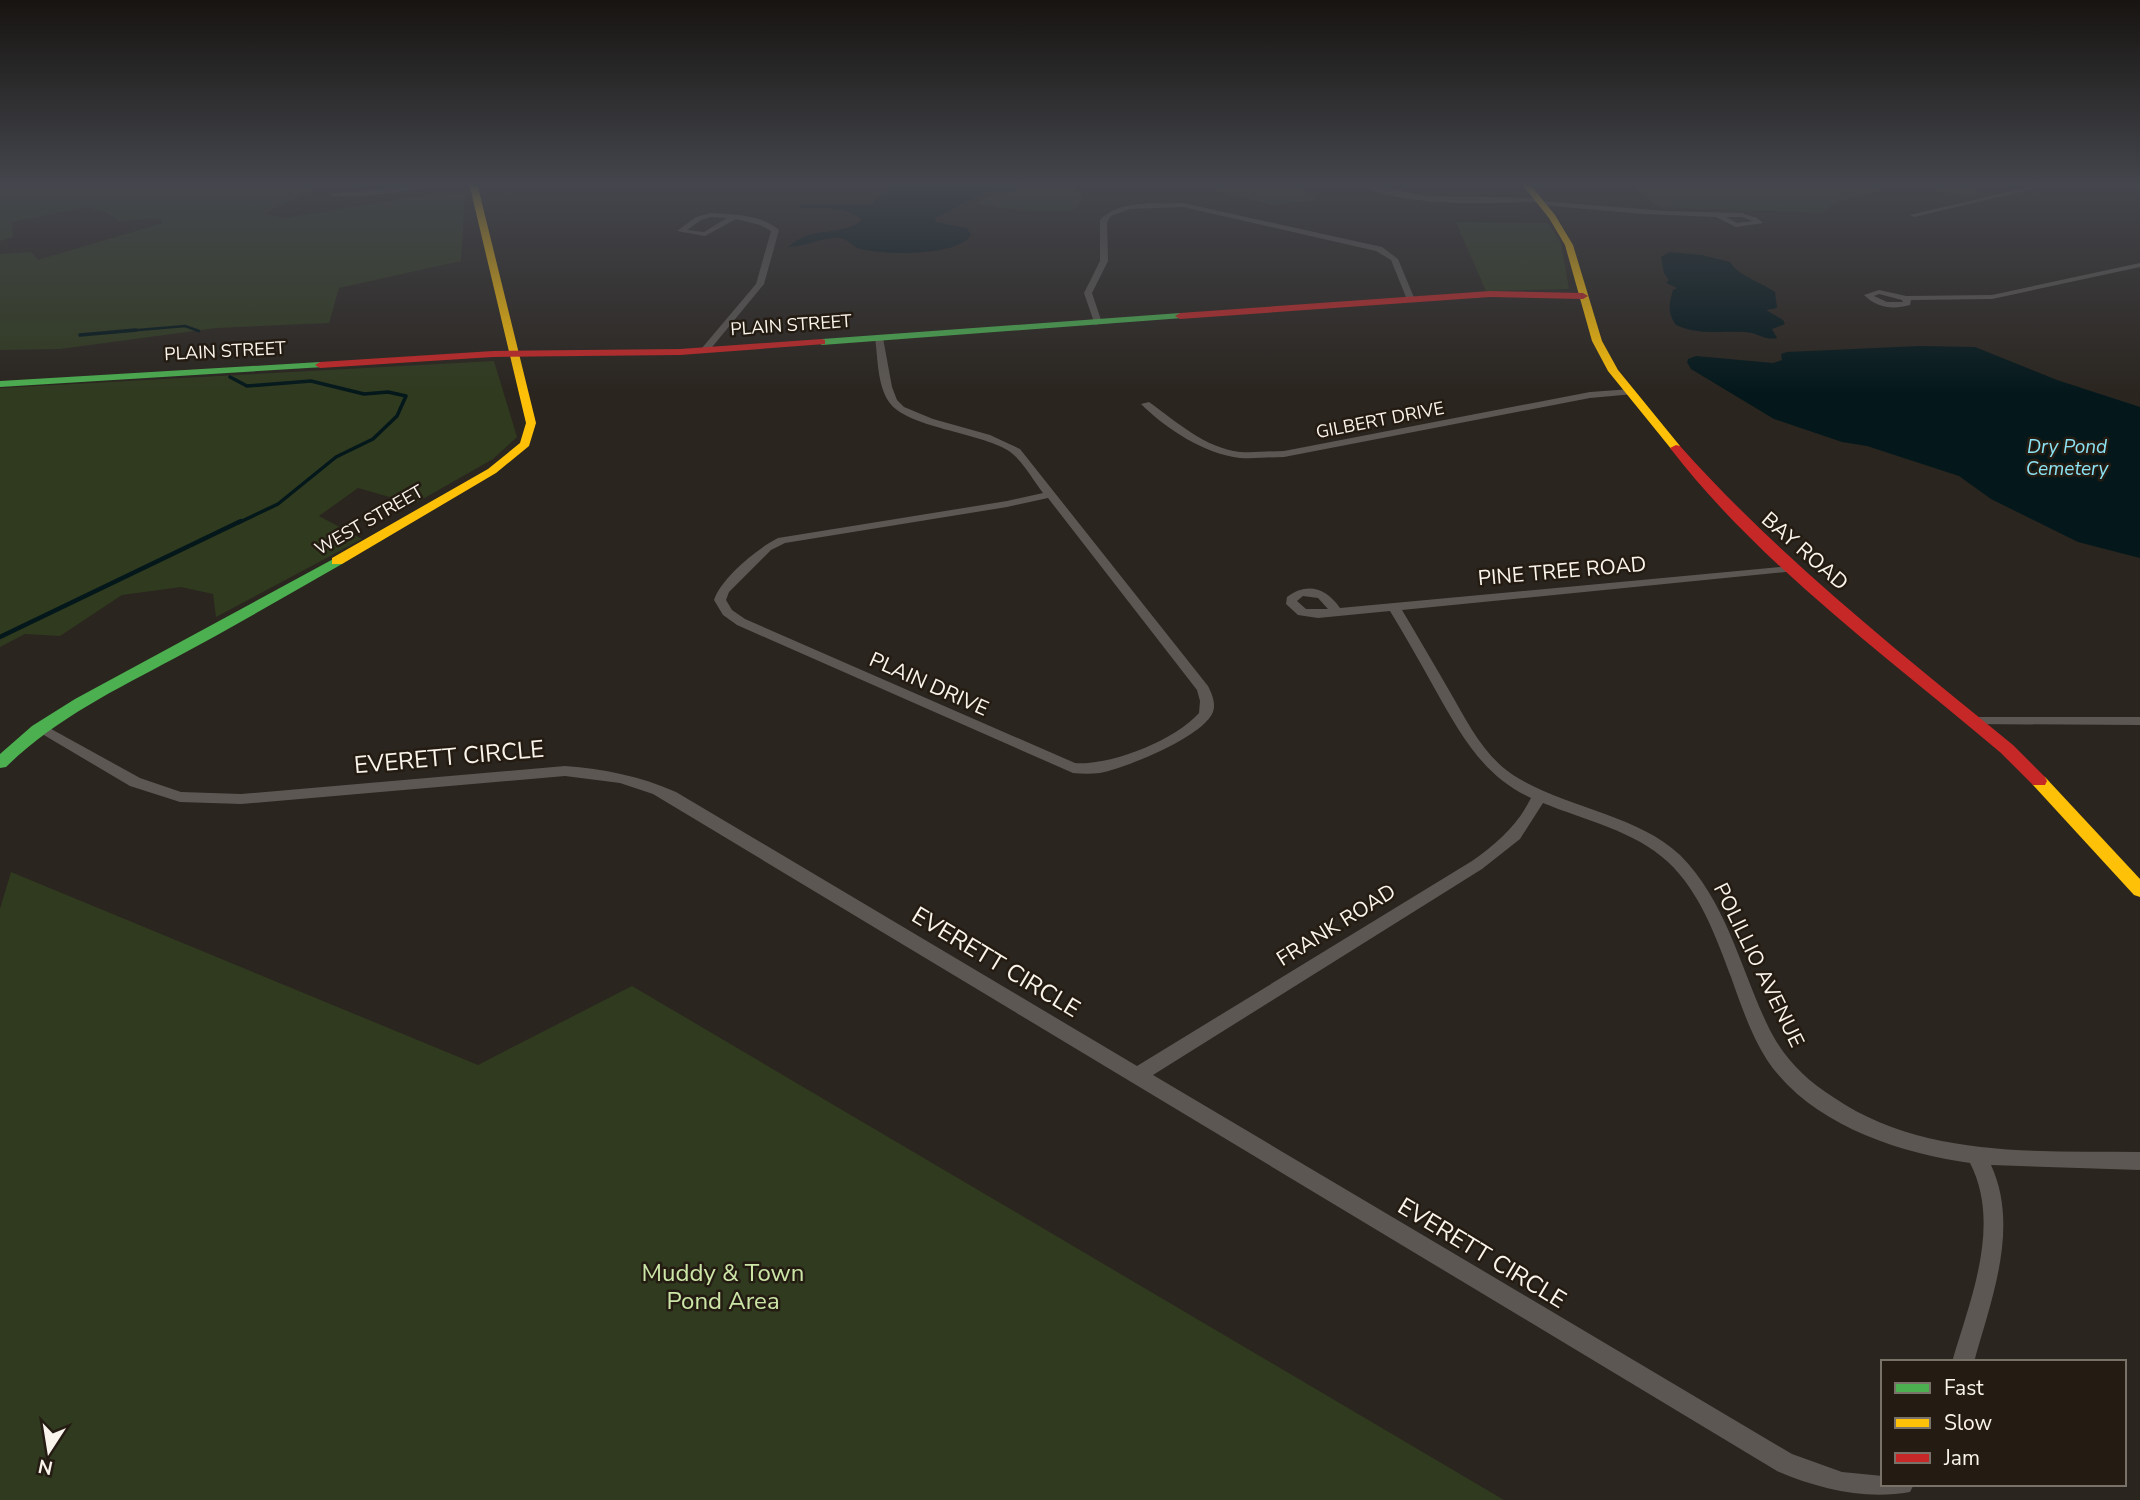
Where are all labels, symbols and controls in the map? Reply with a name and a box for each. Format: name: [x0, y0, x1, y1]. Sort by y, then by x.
street label: PLAIN STREET: [729, 309, 853, 341]
street label: PLAIN STREET: [164, 336, 287, 366]
street label: GILBERT DRIVE: [1314, 396, 1446, 444]
water label: Dry Pond Cemetery: [2026, 434, 2109, 482]
street label: WEST STREET: [310, 479, 428, 561]
street label: BAY ROAD: [1756, 505, 1854, 597]
street label: PINE TREE ROAD: [1477, 550, 1647, 592]
street label: PLAIN DRIVE: [865, 645, 993, 723]
street label: EVERETT CIRCLE: [353, 733, 545, 781]
street label: FRANK ROAD: [1271, 877, 1401, 973]
street label: POLILLIO AVENUE: [1707, 878, 1811, 1052]
street label: EVERETT CIRCLE: [906, 899, 1086, 1025]
street label: EVERETT CIRCLE: [1392, 1190, 1572, 1316]
park label: Muddy & Town Pond Area: [642, 1257, 804, 1317]
legend: [1881, 1360, 2126, 1486]
text: Fast: [1944, 1374, 1984, 1402]
text: Slow: [1944, 1409, 1993, 1437]
north arrow: [14, 1416, 84, 1486]
text: Jam: [1943, 1444, 1980, 1472]
text: N: [36, 1452, 55, 1481]

